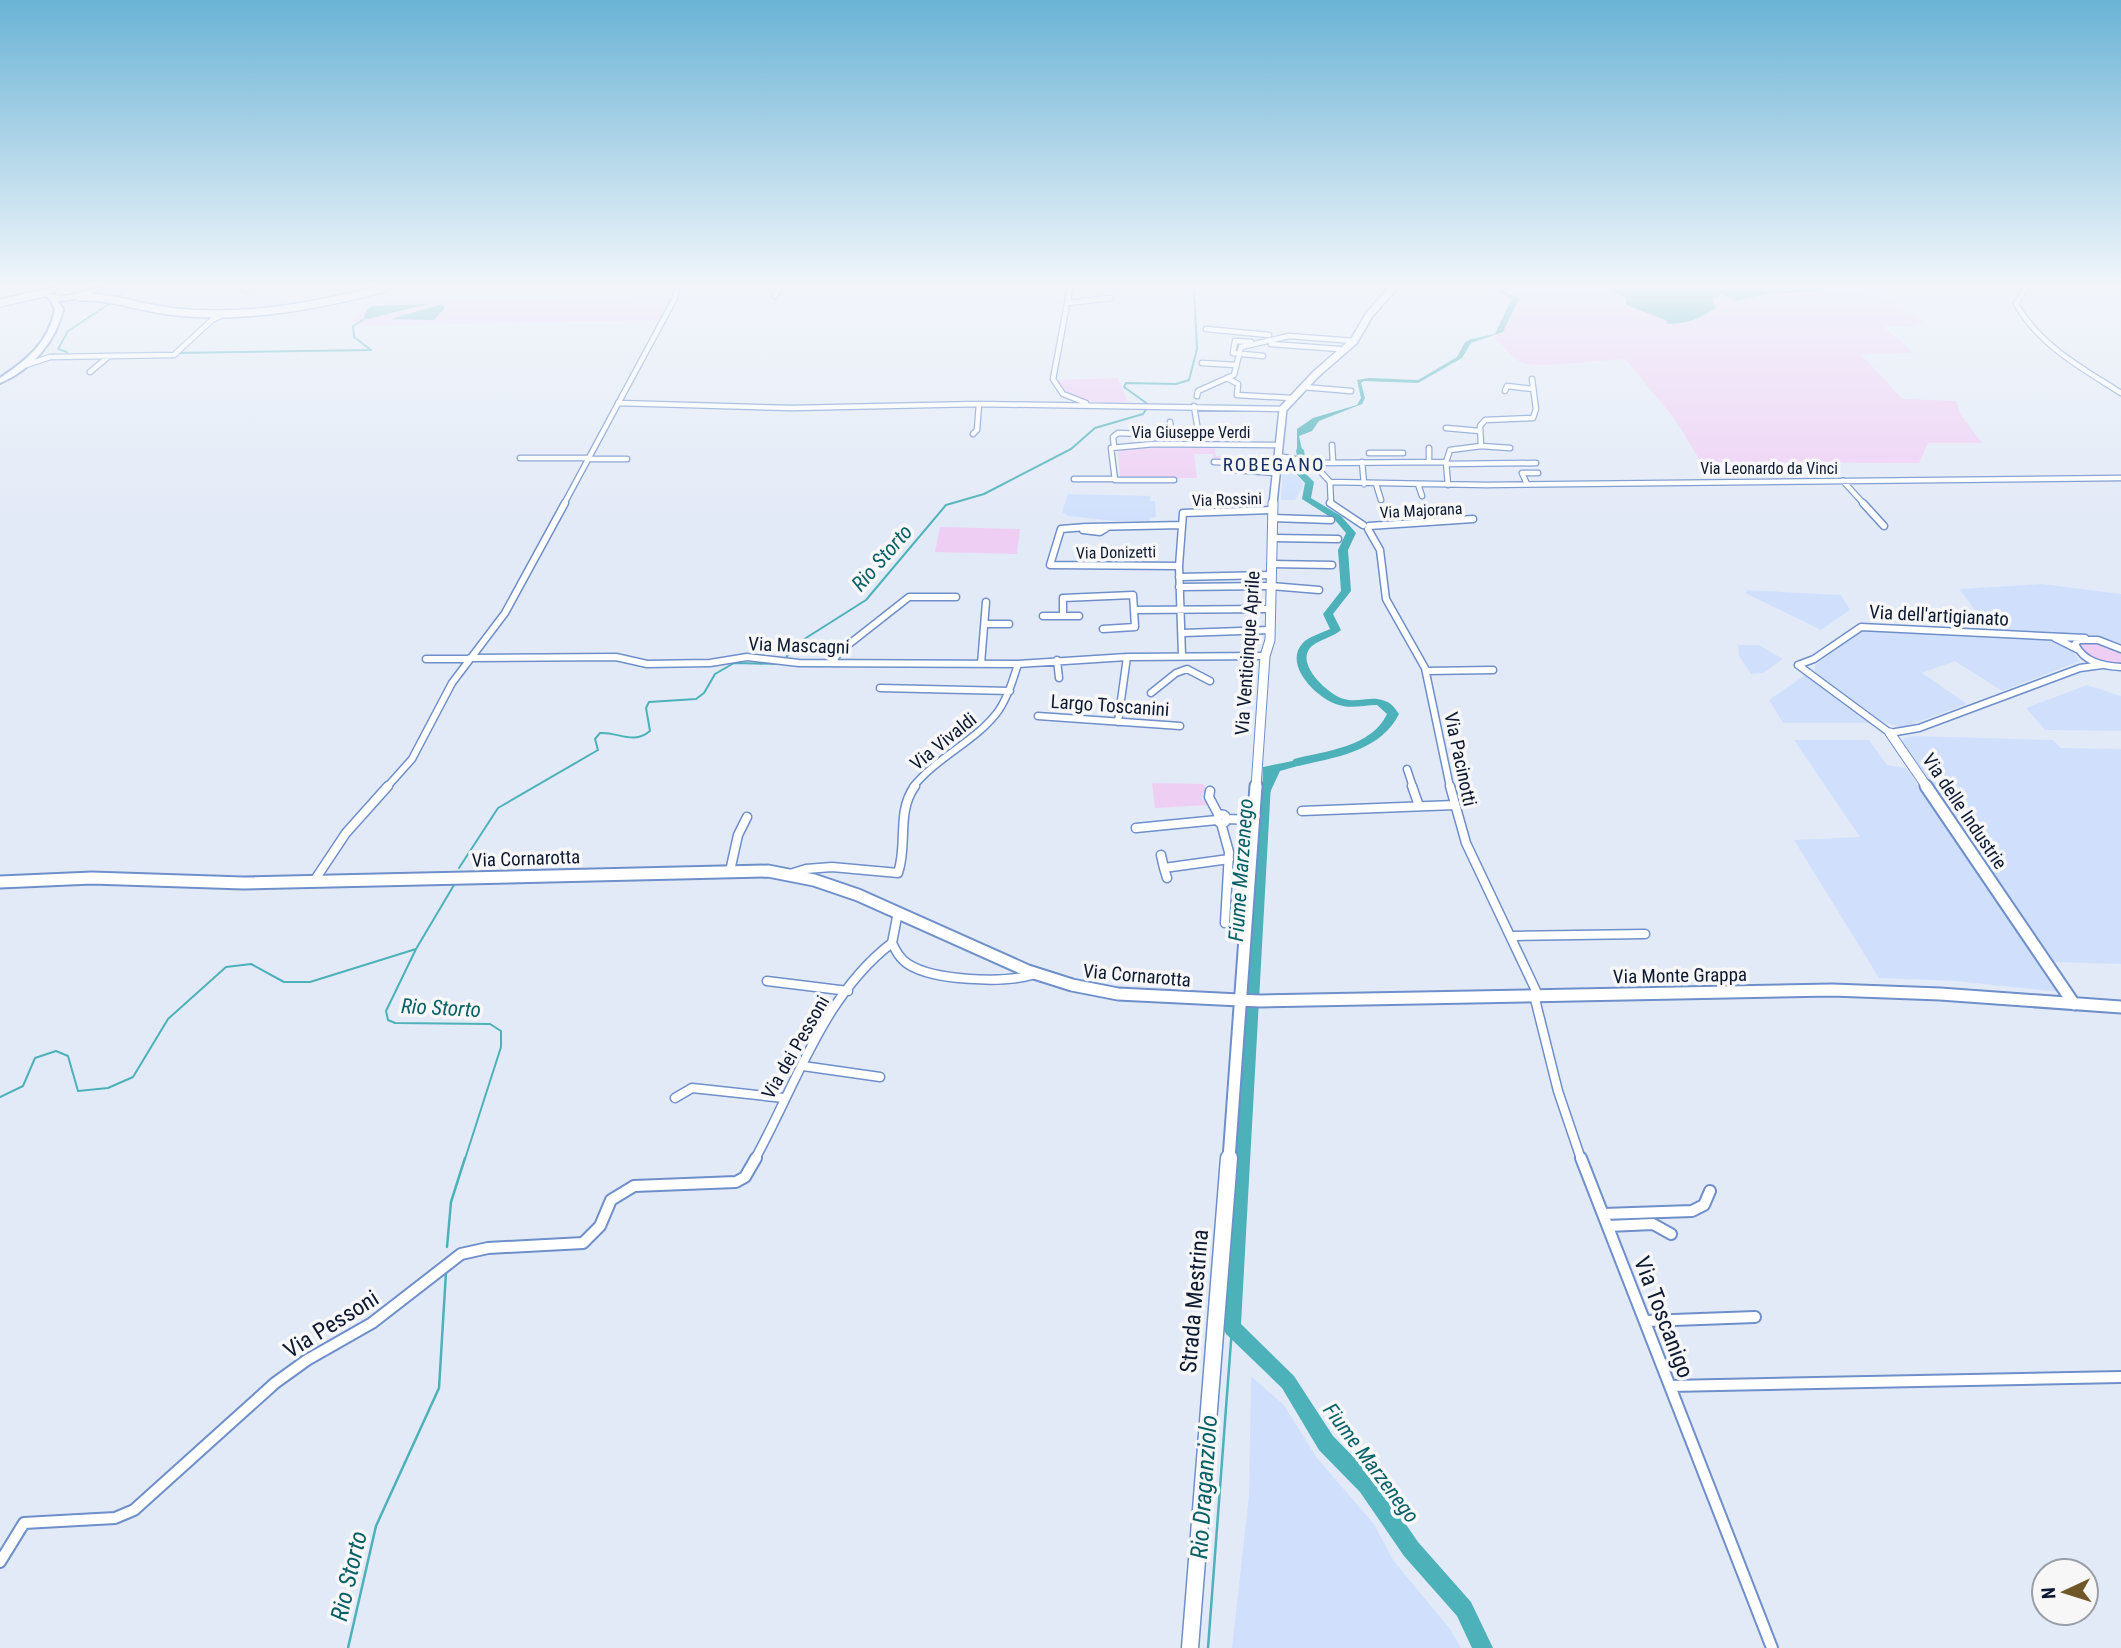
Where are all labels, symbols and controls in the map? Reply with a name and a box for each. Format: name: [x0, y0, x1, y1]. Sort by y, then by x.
street label: Via Giuseppe Verdi: [1131, 423, 1251, 442]
district label: ROBEGANO: [1223, 453, 1325, 476]
street label: Via Leonardo da Vinci: [1700, 459, 1838, 478]
street label: Via Rossini: [1192, 489, 1262, 510]
street label: Via Majorana: [1379, 499, 1463, 522]
water label: Rio Storto: [847, 520, 917, 596]
street label: Via Donizetti: [1076, 542, 1156, 563]
street label: Via Venticinque Aprile: [1230, 570, 1265, 736]
street label: Via dell'artigianato: [1869, 600, 2009, 631]
street label: Via Mascagni: [748, 632, 850, 659]
street label: Largo Toscanini: [1050, 690, 1170, 721]
street label: Via Vivaldi: [905, 708, 981, 775]
street label: Via Pacinotti: [1439, 710, 1482, 808]
street label: Via delle Industrie: [1917, 749, 2012, 874]
water label: Fiume Marzenego: [1224, 798, 1258, 942]
street label: Via Cornarotta: [471, 845, 581, 872]
street label: Via Cornarotta: [1082, 959, 1192, 992]
street label: Via Monte Grappa: [1613, 963, 1747, 988]
street label: Via dei Pessoni: [757, 992, 834, 1103]
water label: Rio Storto: [400, 994, 482, 1022]
street label: Strada Mestrina: [1175, 1228, 1214, 1374]
street label: Via Toscanigo: [1628, 1253, 1699, 1382]
street label: Via Pessoni: [279, 1285, 384, 1364]
water label: Fiume Marzenego: [1318, 1399, 1424, 1527]
water label: Rio Draganziolo: [1185, 1414, 1223, 1560]
water label: Rio Storto: [325, 1528, 373, 1624]
north arrow: [2030, 1557, 2100, 1627]
text: N: [2037, 1587, 2060, 1600]

